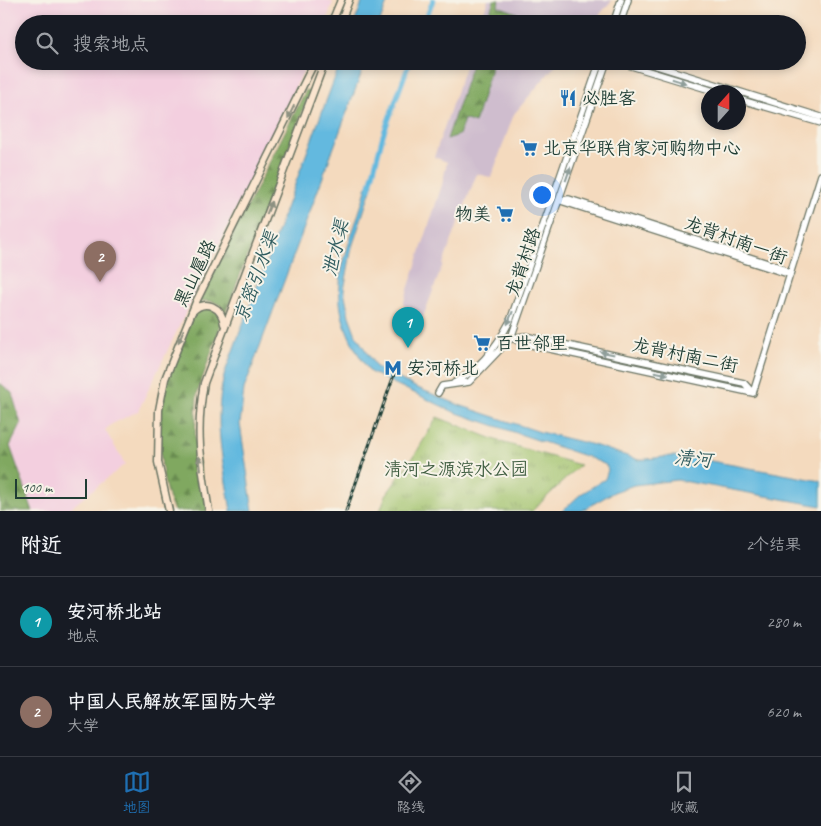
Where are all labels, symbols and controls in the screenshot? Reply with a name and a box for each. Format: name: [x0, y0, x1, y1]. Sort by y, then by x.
search box: [15, 15, 806, 70]
icon: search: [33, 29, 61, 57]
text: 搜索地点: [73, 32, 149, 56]
one-way arrow: [671, 77, 686, 85]
north arrow: [701, 85, 746, 130]
place label: 必胜客: [582, 87, 636, 109]
restaurant icon: 必胜客: [558, 88, 578, 108]
one-way arrow: [287, 104, 295, 119]
place label: 北京华联肖家河购物中心: [543, 137, 741, 159]
supermarket icon: 北京华联肖家河购物中心: [519, 138, 539, 158]
one-way arrow: [565, 167, 572, 182]
your location: [529, 182, 555, 208]
one-way arrow: [265, 200, 273, 215]
place label: 物美: [455, 203, 491, 225]
supermarket icon: 物美: [495, 204, 515, 224]
street label: 龙背村南一街: [681, 211, 791, 269]
water label: 泄水渠: [317, 216, 355, 279]
street label: 龙背村路: [501, 224, 545, 300]
water label: 京密引水渠: [228, 226, 284, 326]
street label: 黑山扈路: [169, 236, 221, 310]
pin: 2: [84, 241, 116, 282]
pin: 1: [392, 307, 424, 348]
one-way arrow: [506, 311, 514, 326]
one-way arrow: [177, 329, 185, 343]
place label: 百世邻里: [496, 332, 568, 354]
supermarket icon: 百世邻里: [472, 333, 492, 353]
street label: 龙背村南二街: [630, 333, 740, 377]
one-way arrow: [598, 349, 614, 357]
place label: 安河桥北: [407, 357, 479, 379]
metro station icon: 安河桥北: [383, 358, 403, 378]
one-way arrow: [653, 370, 669, 378]
water label: 清河: [673, 445, 716, 473]
one-way arrow: [196, 455, 204, 471]
park label: 清河之源滨水公园: [384, 458, 528, 480]
scale bar: [15, 476, 88, 499]
text: 100 m: [22, 479, 52, 496]
text: 附近: [20, 532, 62, 558]
text: 2个结果: [746, 535, 801, 555]
text: 安河桥北站: [67, 600, 162, 624]
text: 1: [32, 612, 40, 632]
text: 280 m: [767, 612, 801, 632]
text: 地点: [67, 626, 99, 646]
text: 中国人民解放军国防大学: [67, 690, 276, 714]
text: 2: [32, 702, 40, 722]
text: 620 m: [767, 702, 801, 722]
text: 大学: [67, 716, 99, 736]
tab: 地图: [123, 768, 151, 816]
tab: 路线: [396, 768, 424, 816]
tab: 收藏: [670, 768, 698, 816]

